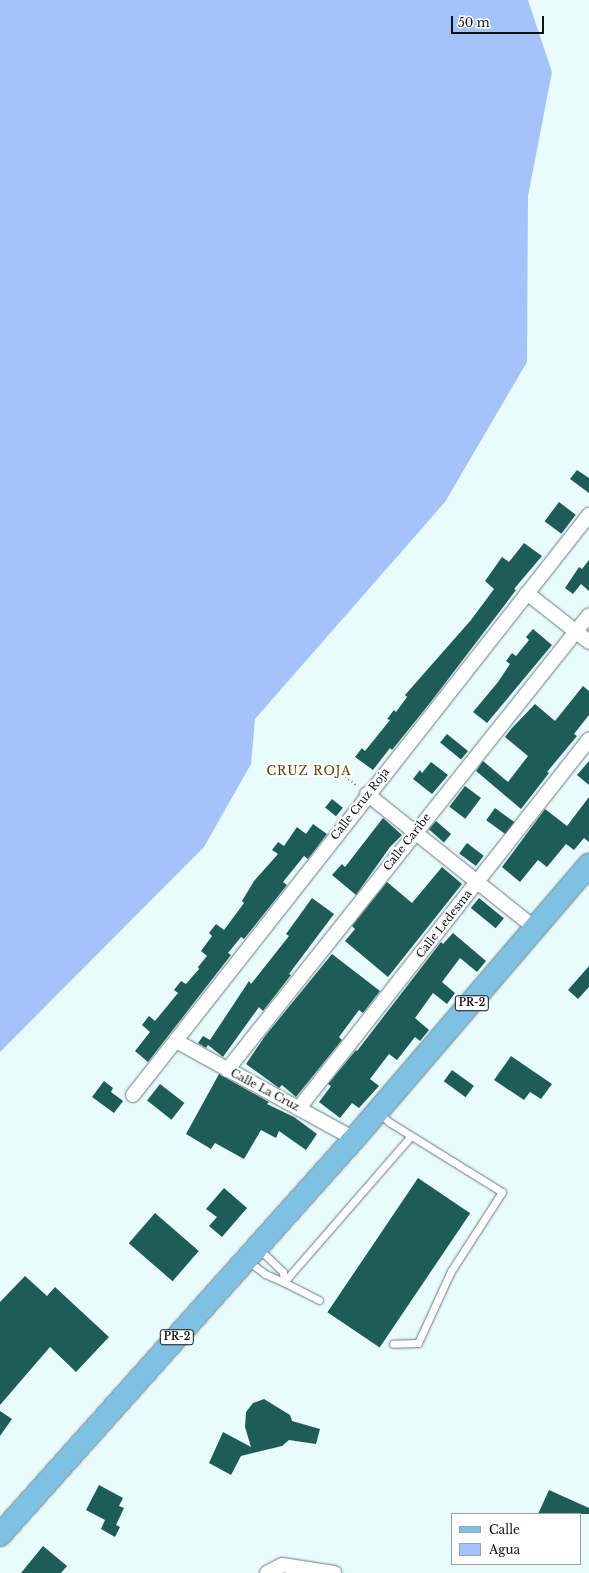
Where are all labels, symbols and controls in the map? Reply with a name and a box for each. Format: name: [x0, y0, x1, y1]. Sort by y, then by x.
scale bar: [453, 8, 546, 34]
text: 50 m: [458, 15, 490, 30]
district label: CRUZ ROJA: [266, 764, 352, 778]
street label: Calle Cruz Roja: [328, 765, 392, 843]
street label: Calle Caribe: [381, 811, 433, 873]
street label: Calle Ledesma: [413, 887, 475, 961]
road number: PR-2: [454, 995, 490, 1011]
street label: Calle La Cruz: [228, 1066, 302, 1114]
road number: PR-2: [159, 1329, 195, 1345]
legend: [451, 1513, 581, 1565]
text: Calle: [489, 1522, 520, 1537]
text: Agua: [489, 1542, 520, 1557]

